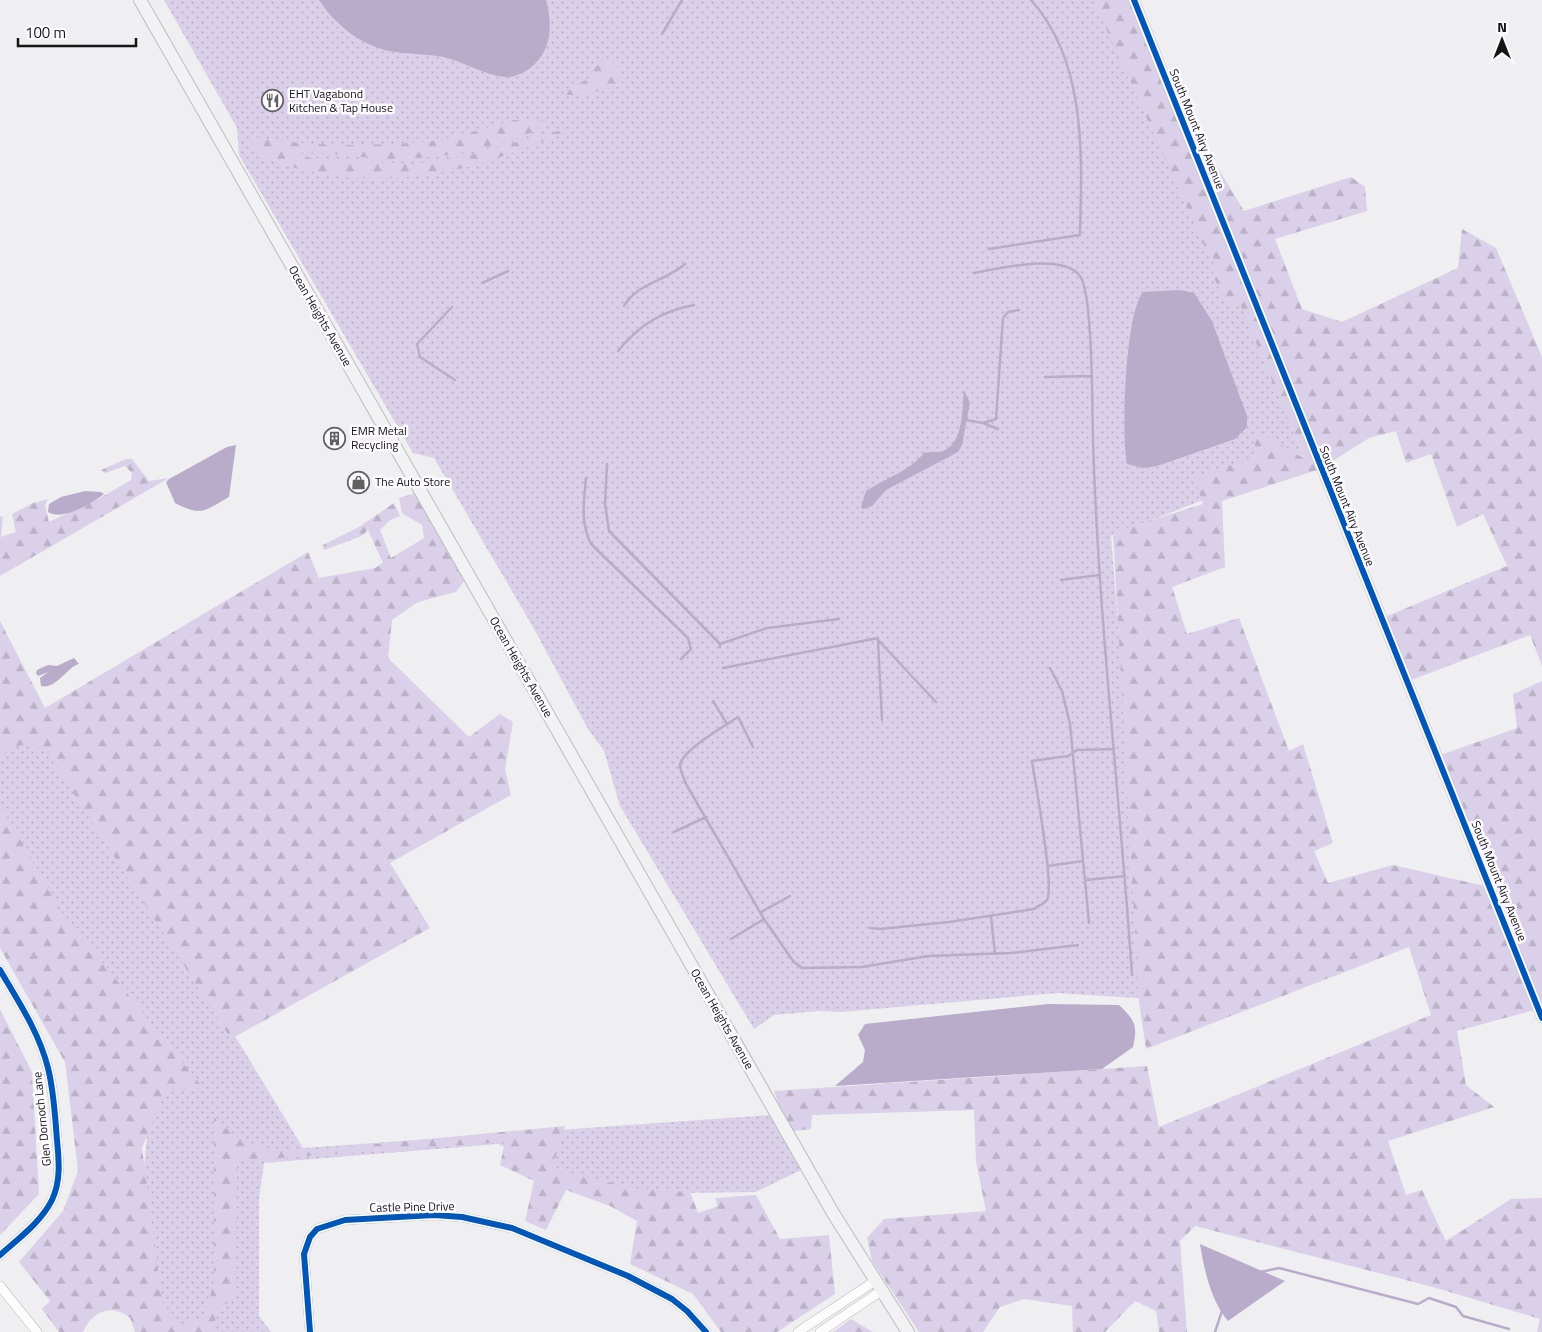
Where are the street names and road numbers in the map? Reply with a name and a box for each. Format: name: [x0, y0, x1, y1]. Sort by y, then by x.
street label: South Mount Airy Avenue: [1165, 66, 1230, 192]
street label: Ocean Heights Avenue: [284, 262, 357, 370]
street label: South Mount Airy Avenue: [1315, 443, 1380, 569]
street label: Ocean Heights Avenue: [485, 613, 558, 721]
street label: South Mount Airy Avenue: [1467, 818, 1532, 944]
street label: Ocean Heights Avenue: [686, 965, 759, 1073]
street label: Glen Dornoch Lane: [27, 1071, 56, 1167]
street label: Castle Pine Drive: [369, 1196, 455, 1217]

